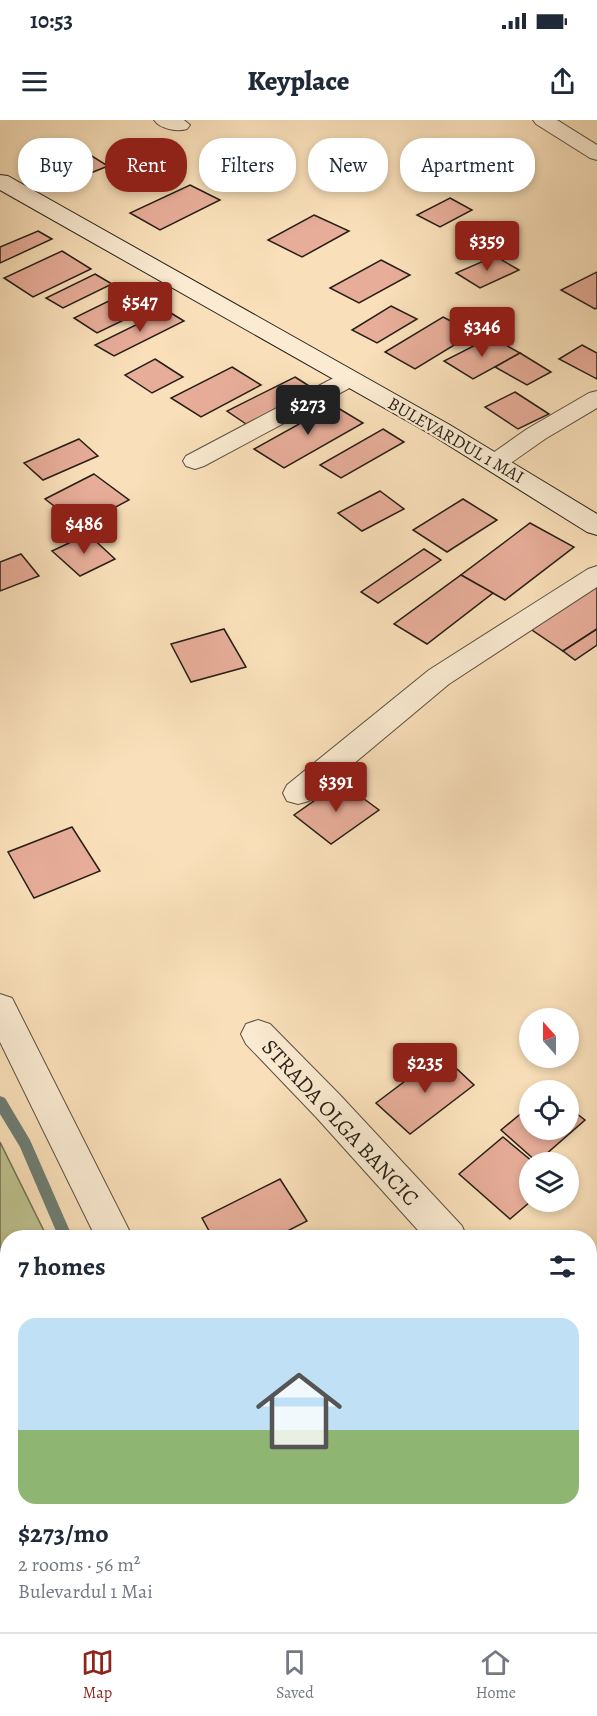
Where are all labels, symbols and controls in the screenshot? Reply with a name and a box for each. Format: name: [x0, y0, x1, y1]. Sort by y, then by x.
text: 10:53: [30, 6, 73, 36]
text: Keyplace: [247, 63, 350, 99]
icon: menu: [18, 65, 51, 98]
icon: share: [546, 65, 579, 98]
chip: Buy: [18, 138, 93, 192]
chip: Rent: [105, 138, 187, 192]
chip: Filters: [199, 138, 296, 192]
chip: New: [308, 138, 388, 192]
chip: Apartment: [400, 138, 535, 192]
pin: $359: [451, 221, 523, 272]
text: $359: [469, 227, 505, 254]
pin: $547: [104, 282, 176, 333]
text: $547: [122, 288, 158, 315]
pin: $346: [446, 307, 518, 358]
text: $346: [464, 313, 500, 340]
pin: $273: [272, 385, 344, 436]
text: $273: [290, 391, 326, 418]
street label: BULEVARDUL 1 MAI: [383, 391, 529, 489]
pin: $486: [48, 504, 120, 555]
text: $486: [65, 510, 103, 537]
pin: $391: [300, 762, 372, 813]
text: $391: [319, 768, 353, 795]
north arrow: [519, 1008, 579, 1068]
map controls: [519, 1008, 579, 1212]
street label: STRADA OLGA BANCIC: [255, 1033, 426, 1213]
pin: $235: [389, 1043, 461, 1094]
text: $235: [407, 1049, 443, 1076]
button: locate: [519, 1080, 579, 1140]
button: layers: [519, 1152, 579, 1212]
text: 7 homes: [18, 1249, 106, 1284]
icon: filters: [546, 1250, 579, 1283]
icon: home: [245, 1357, 353, 1465]
text: $273/mo: [18, 1516, 109, 1551]
text: 2 rooms · 56 m²: [18, 1551, 140, 1578]
text: Bulevardul 1 Mai: [18, 1578, 153, 1605]
tab: Map: [81, 1646, 114, 1704]
tab: Saved: [276, 1646, 314, 1704]
tab: Home: [476, 1646, 516, 1704]

